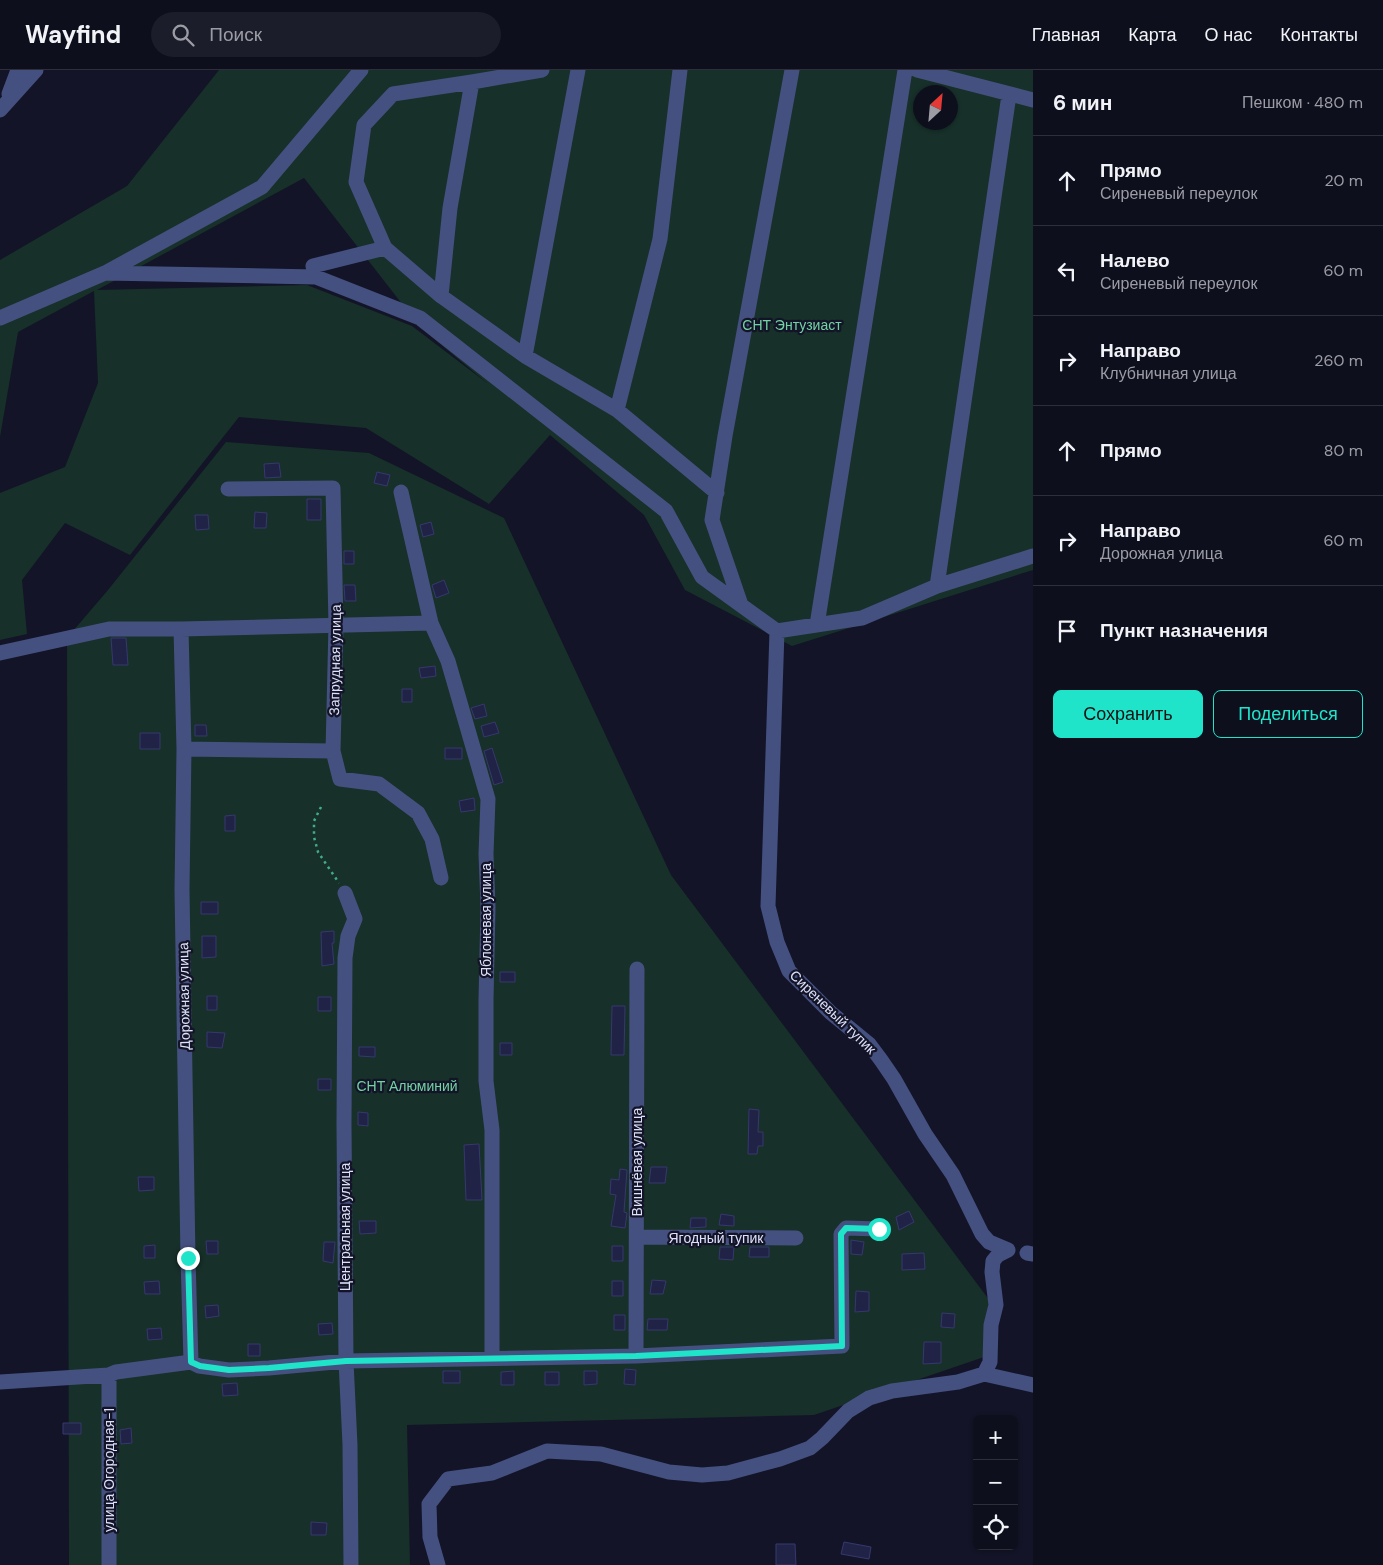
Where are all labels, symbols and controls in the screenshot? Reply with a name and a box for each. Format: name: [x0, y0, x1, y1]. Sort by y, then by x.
search box: [151, 12, 501, 57]
text: Wayfind: [25, 19, 121, 50]
icon: search: [169, 21, 197, 49]
text: Поиск: [209, 22, 262, 47]
text: Главная: [1032, 23, 1100, 47]
text: Карта: [1128, 23, 1177, 47]
text: О нас: [1205, 23, 1252, 47]
text: Контакты: [1280, 23, 1358, 47]
north arrow: [913, 85, 958, 130]
text: 6 мин: [1053, 89, 1112, 117]
text: Пешком · 480 m: [1242, 92, 1363, 113]
text: Прямо: [1100, 158, 1162, 183]
icon: ahead: [1053, 167, 1081, 195]
text: 20 m: [1324, 170, 1363, 191]
text: Сиреневый переулок: [1100, 183, 1257, 204]
text: Налево: [1100, 248, 1170, 273]
icon: left: [1053, 257, 1081, 285]
text: 60 m: [1323, 260, 1363, 281]
text: Сиреневый переулок: [1100, 273, 1257, 294]
park label: СНТ Энтузиаст: [742, 316, 842, 334]
text: Направо: [1100, 338, 1181, 363]
icon: right: [1053, 347, 1081, 375]
text: 260 m: [1314, 350, 1363, 371]
text: Клубничная улица: [1100, 363, 1237, 384]
icon: ahead: [1053, 437, 1081, 465]
text: Прямо: [1100, 438, 1162, 463]
text: 80 m: [1324, 440, 1363, 461]
text: Направо: [1100, 518, 1181, 543]
icon: right: [1053, 527, 1081, 555]
text: 60 m: [1323, 530, 1363, 551]
text: Дорожная улица: [1100, 543, 1223, 564]
street label: Запрудная улица: [325, 604, 345, 716]
icon: arrive: [1053, 617, 1081, 645]
text: Пункт назначения: [1100, 618, 1268, 643]
button: Сохранить: [1053, 690, 1203, 738]
button: Поделиться: [1213, 690, 1363, 738]
street label: Яблоневая улица: [477, 863, 495, 977]
street label: Дорожная улица: [174, 942, 194, 1050]
street label: Сиреневый тупик: [786, 966, 881, 1058]
park label: СНТ Алюминий: [356, 1077, 458, 1095]
street label: Вишнёвая улица: [628, 1107, 646, 1216]
street label: Центральная улица: [336, 1162, 354, 1291]
route start: [868, 1218, 891, 1241]
street label: Ягодный тупик: [669, 1229, 764, 1247]
route end: [177, 1247, 200, 1270]
street label: улица Огородная-1: [100, 1408, 118, 1532]
map controls: [973, 1415, 1018, 1550]
button: +: [973, 1415, 1018, 1460]
button: −: [973, 1460, 1018, 1505]
button: locate: [973, 1505, 1018, 1550]

